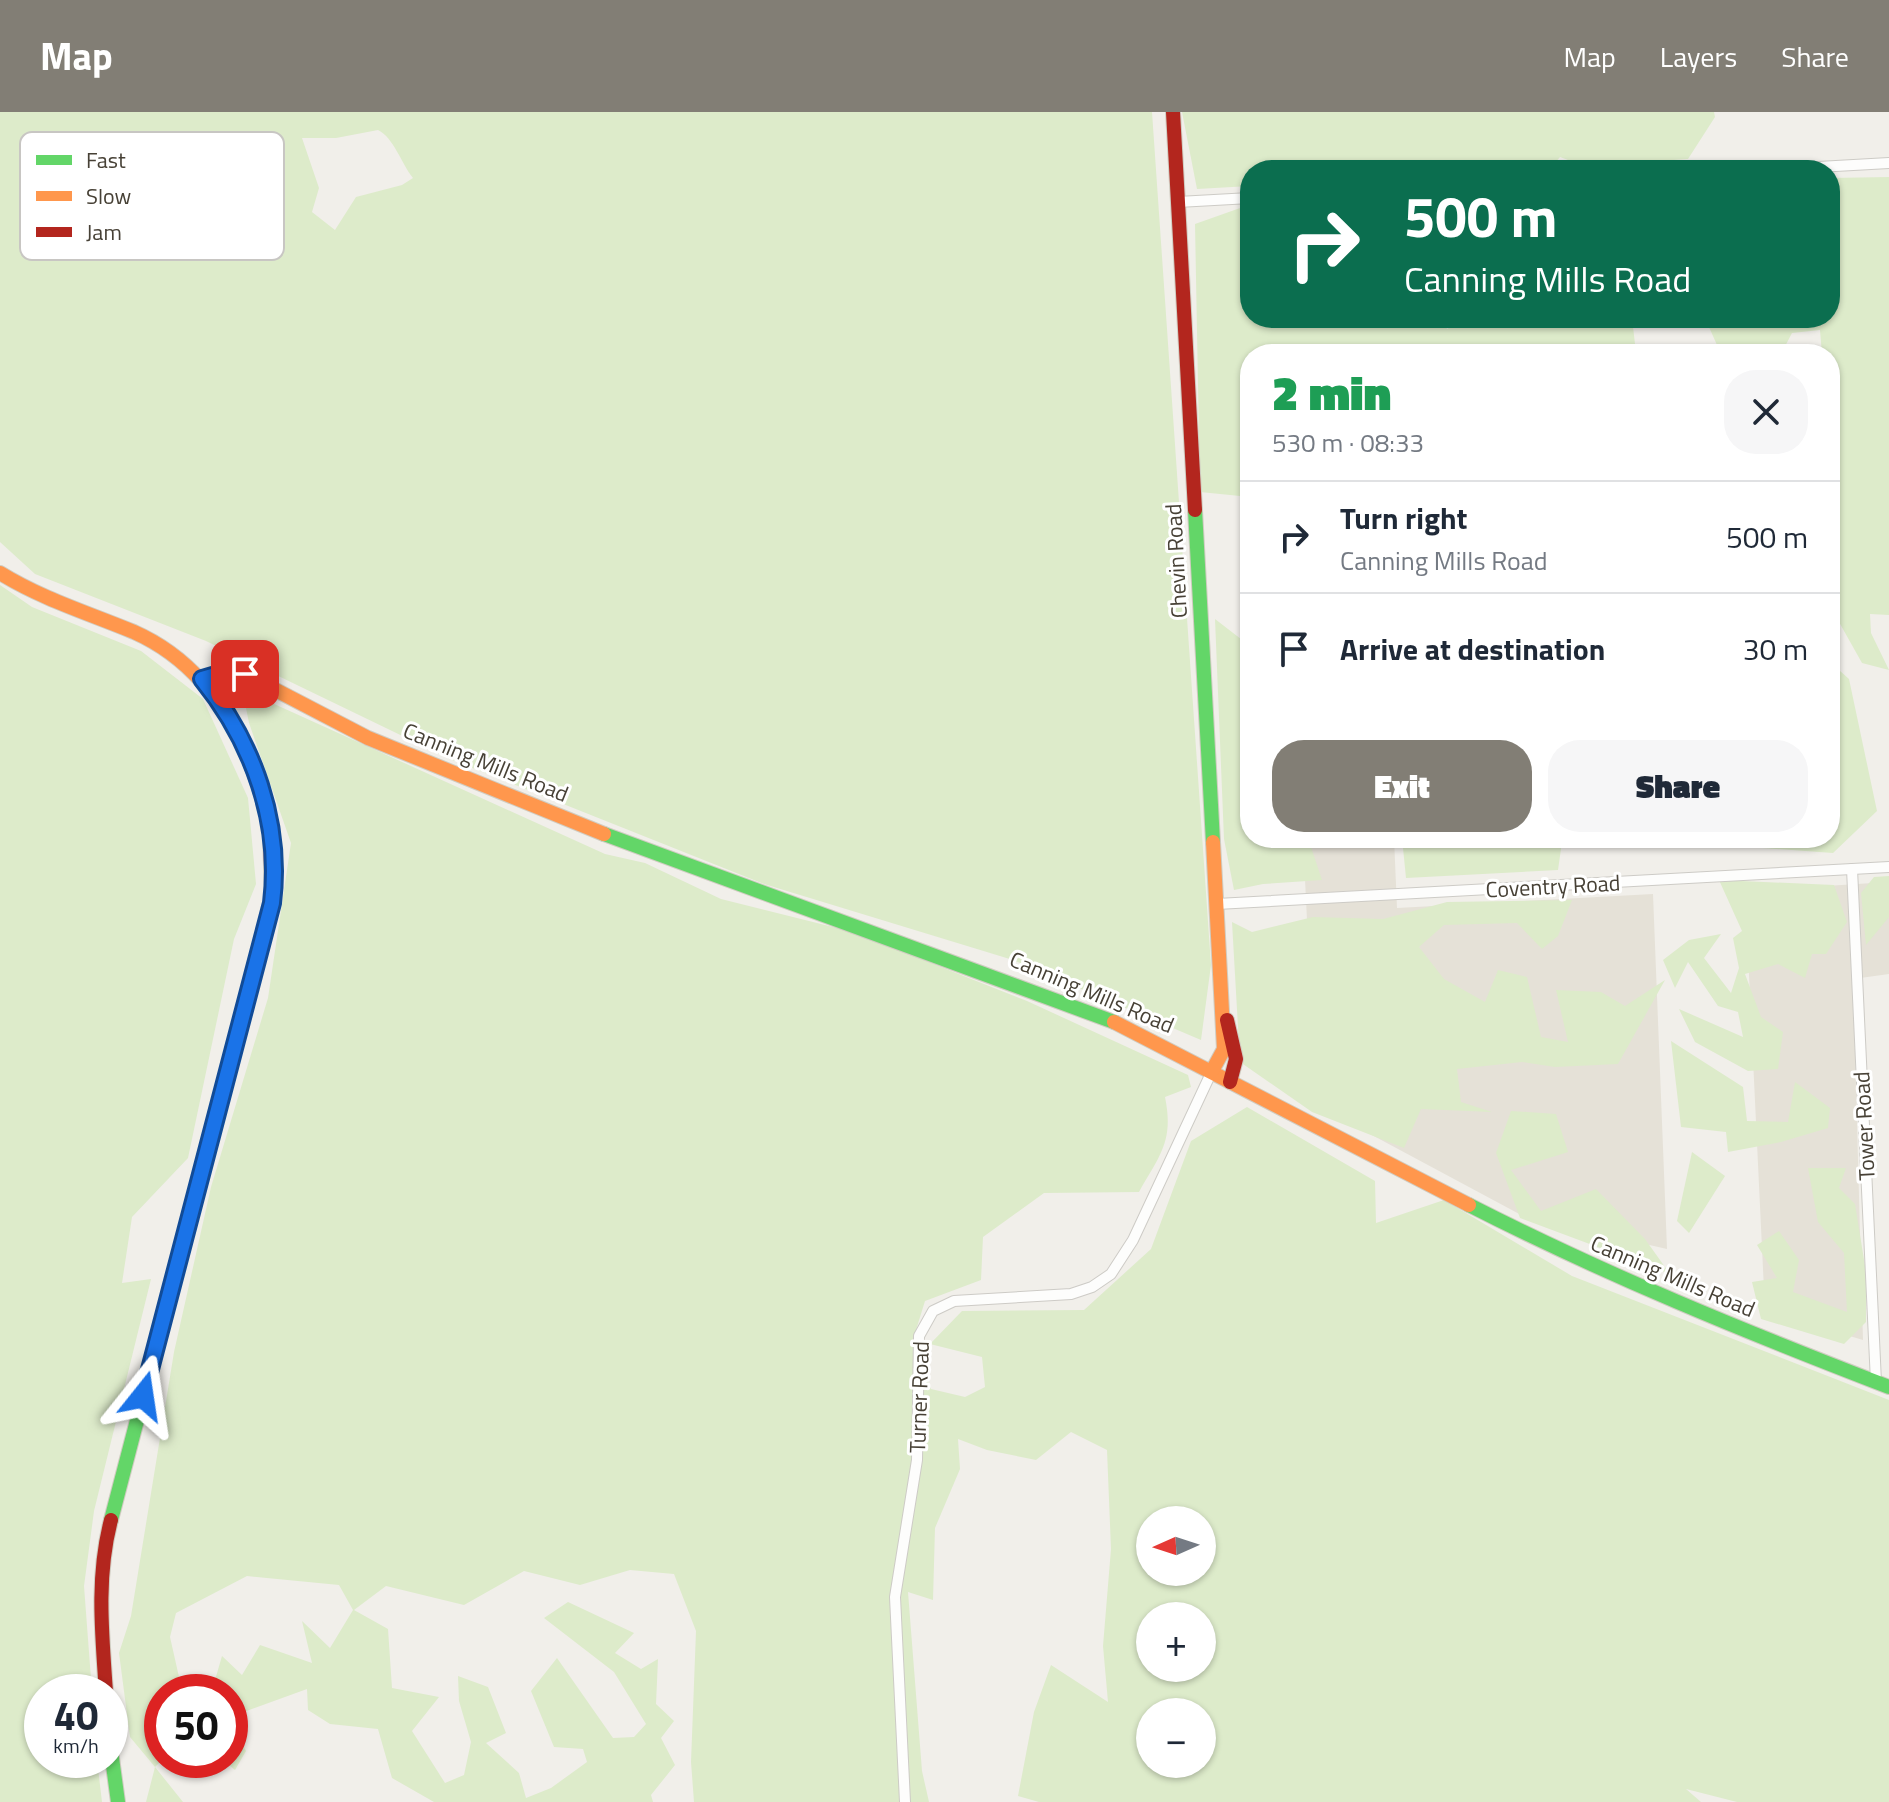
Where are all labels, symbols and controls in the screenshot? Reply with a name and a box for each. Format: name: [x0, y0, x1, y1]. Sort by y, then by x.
text: Map: [40, 27, 113, 85]
text: Map: [1563, 35, 1616, 78]
text: Layers: [1660, 35, 1737, 78]
text: Share: [1781, 35, 1849, 78]
legend: [20, 132, 284, 260]
text: Fast: [86, 143, 126, 177]
text: 500 m: [1404, 174, 1557, 259]
text: Slow: [86, 179, 132, 213]
icon: right: [1272, 192, 1376, 296]
text: Jam: [86, 215, 122, 249]
text: Canning Mills Road: [1404, 251, 1691, 306]
text: 2 min: [1272, 356, 1391, 429]
button: close: [1724, 370, 1808, 454]
text: 530 m · 08:33: [1272, 423, 1424, 462]
text: Turn right: [1340, 495, 1468, 541]
street label: Chevin Road: [1156, 503, 1196, 619]
text: 500 m: [1726, 514, 1808, 560]
icon: right: [1272, 515, 1316, 559]
text: Canning Mills Road: [1340, 541, 1547, 580]
text: Arrive at destination: [1340, 626, 1605, 672]
text: 30 m: [1743, 626, 1808, 672]
icon: arrive: [1272, 627, 1316, 671]
pin: [211, 640, 279, 708]
icon: arrive: [223, 652, 267, 696]
street label: Canning Mills Road: [398, 713, 574, 811]
button: Exit: [1272, 740, 1532, 832]
button: Share: [1548, 740, 1808, 832]
street label: Coventry Road: [1485, 865, 1621, 907]
street label: Canning Mills Road: [1005, 942, 1179, 1042]
street label: Tower Road: [1844, 1071, 1884, 1181]
street label: Canning Mills Road: [1586, 1226, 1760, 1326]
street label: Turner Road: [900, 1340, 938, 1454]
position arrow: [101, 1354, 185, 1438]
north arrow: [1136, 1506, 1216, 1586]
map controls: [1136, 1506, 1216, 1778]
button: +: [1136, 1602, 1216, 1682]
speed limit sign: 50: [144, 1674, 248, 1778]
text: 40: [54, 1685, 98, 1746]
button: −: [1136, 1698, 1216, 1778]
text: km/h: [53, 1730, 99, 1761]

